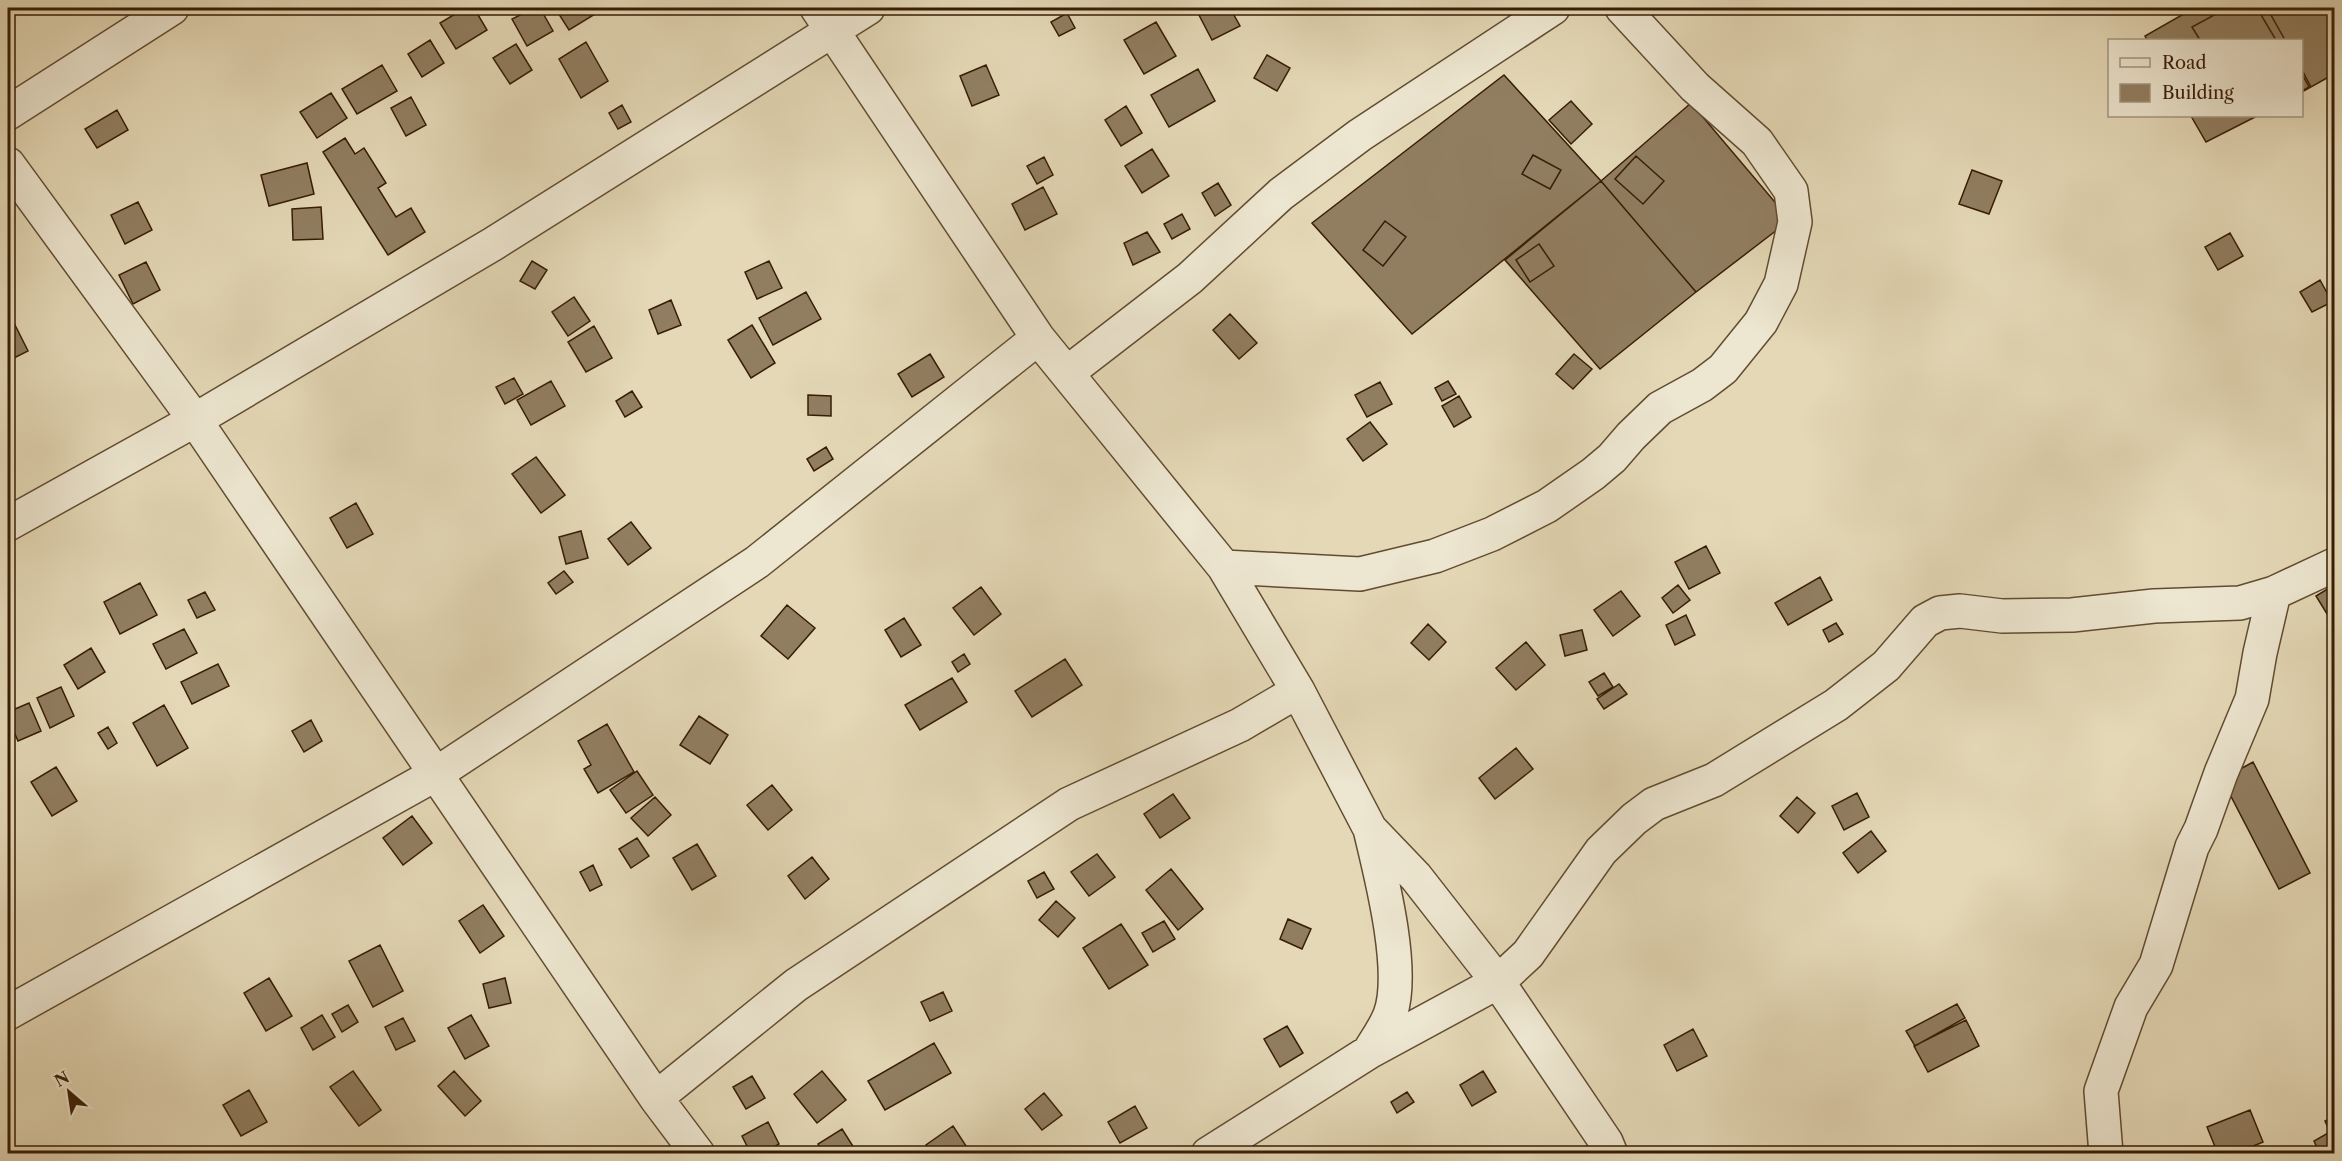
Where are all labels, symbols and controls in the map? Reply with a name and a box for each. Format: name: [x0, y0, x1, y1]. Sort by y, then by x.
legend: [2108, 39, 2303, 117]
text: Road: [2162, 52, 2207, 74]
text: Building: [2162, 82, 2234, 104]
north arrow: [39, 1062, 99, 1122]
text: N: [51, 1067, 73, 1091]

